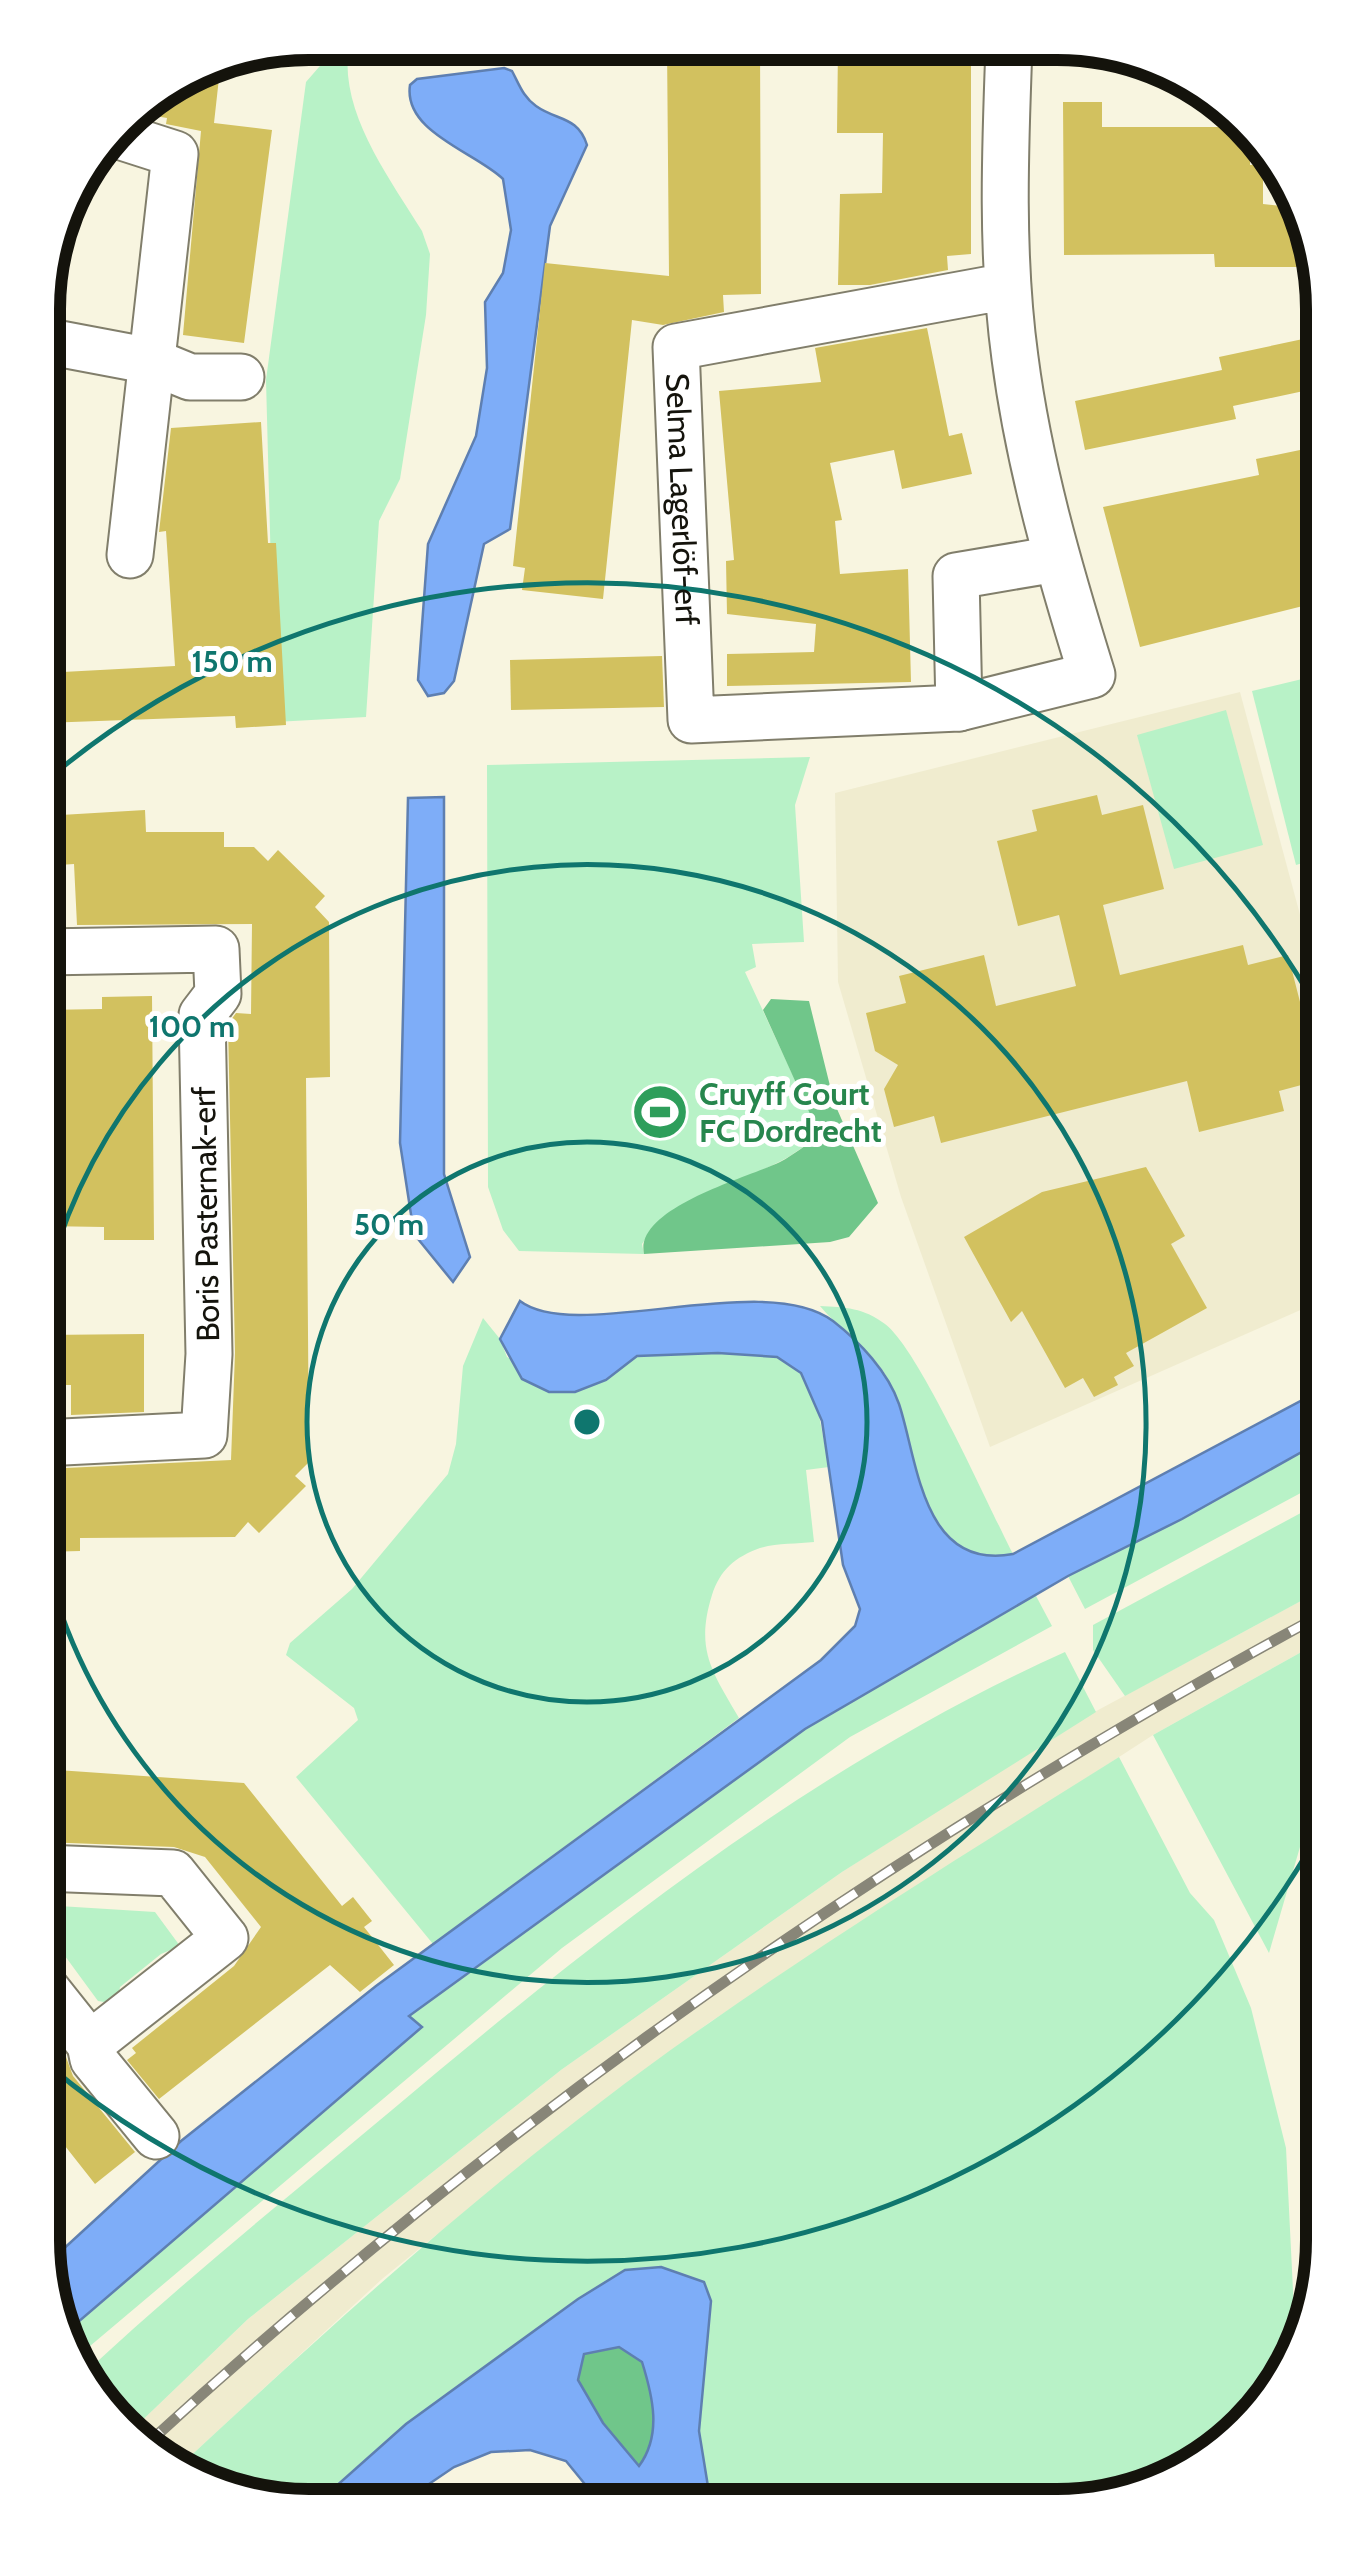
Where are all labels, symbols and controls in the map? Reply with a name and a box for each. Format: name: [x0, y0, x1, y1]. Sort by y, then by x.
street label: Selma Lagerlöf-erf: [658, 372, 707, 627]
text: 150 m: [191, 643, 273, 680]
text: 100 m: [149, 1008, 235, 1045]
place label: Cruyff Court FC Dordrecht: [699, 1074, 882, 1150]
sports icon: Cruyff Court FC Dordrecht: [630, 1082, 690, 1142]
street label: Boris Pasternak-erf: [184, 1086, 227, 1342]
text: 50 m: [354, 1206, 424, 1243]
centre of rings: [569, 1404, 605, 1440]

